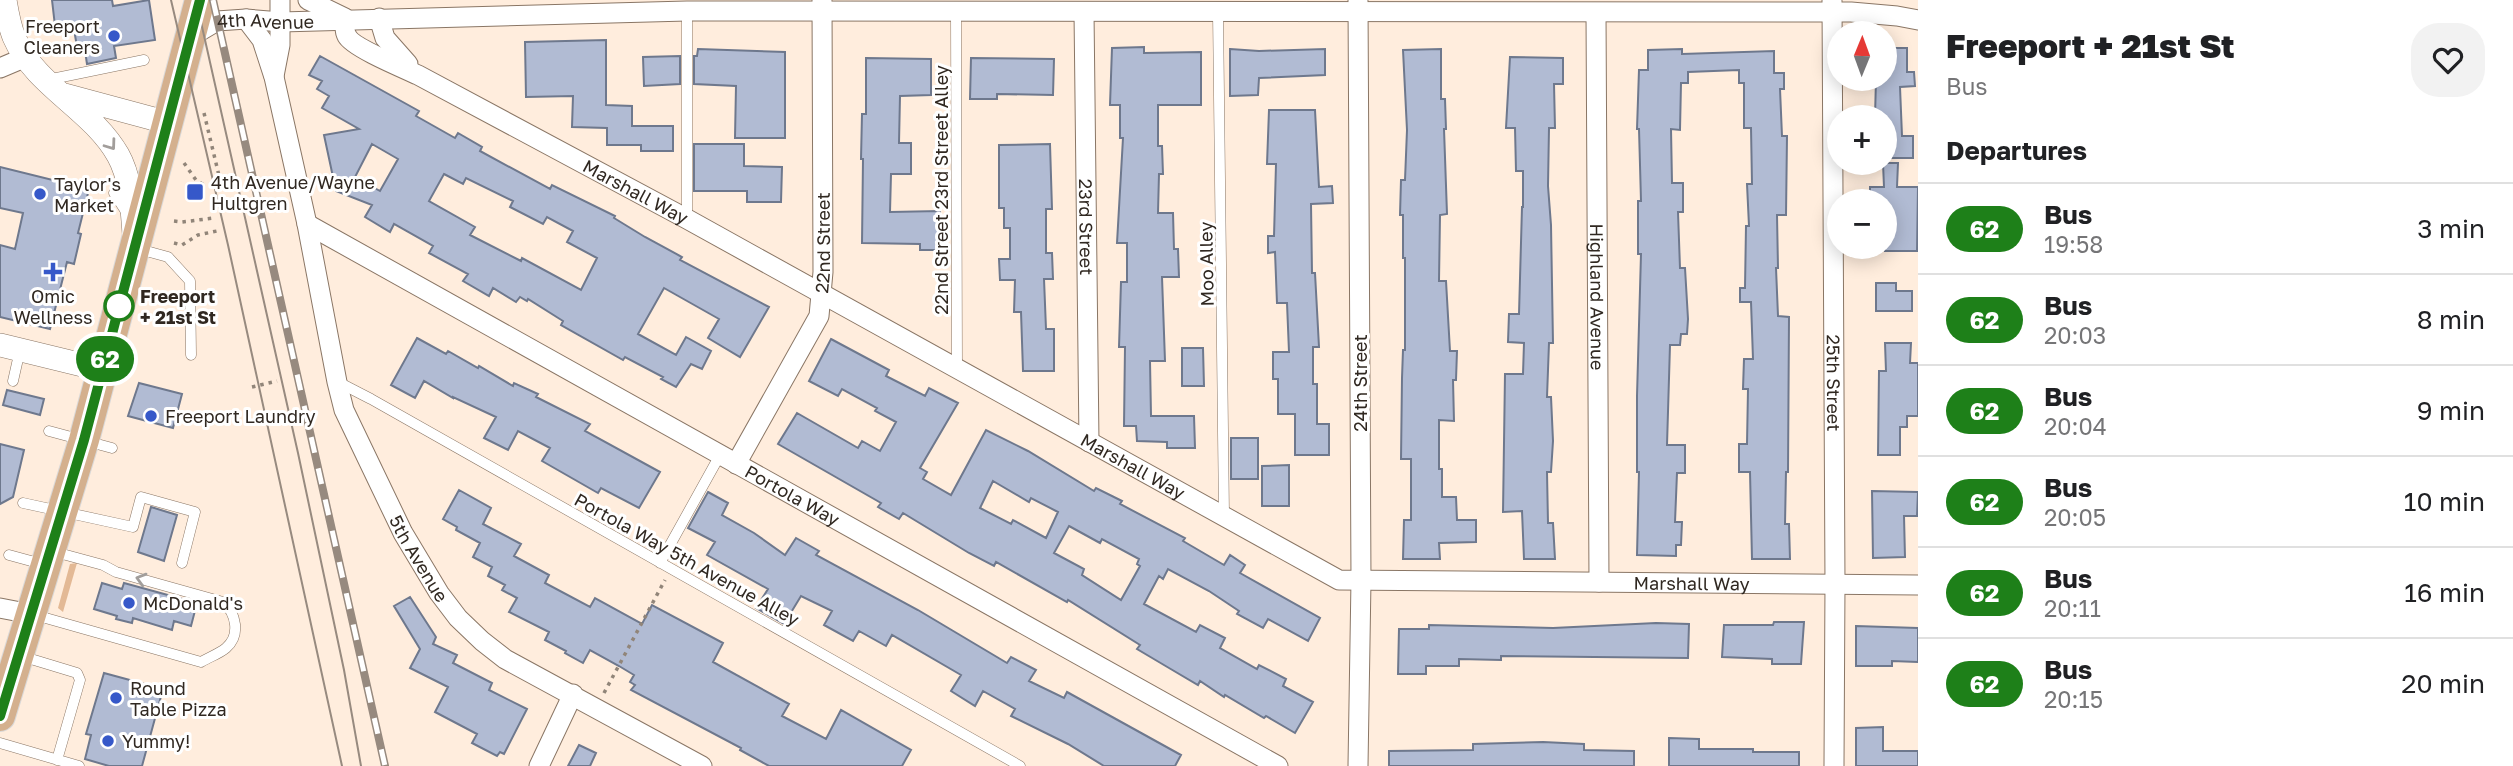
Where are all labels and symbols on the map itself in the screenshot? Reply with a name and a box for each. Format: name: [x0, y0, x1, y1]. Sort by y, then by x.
street label: 4th Avenue: [216, 8, 314, 33]
place label: Freeport Cleaners: [24, 15, 100, 58]
north arrow: [1827, 21, 1897, 91]
marker: Freeport Cleaners: [106, 28, 122, 44]
street label: 22nd Street 23rd Street Alley: [930, 65, 952, 315]
one-way arrow: [103, 137, 115, 150]
street label: Marshall Way: [579, 155, 692, 229]
place label: 4th Avenue/Wayne Hultgren: [211, 171, 375, 214]
place label: Taylor's Market: [54, 173, 121, 216]
street label: 23rd Street: [1075, 178, 1098, 275]
marker: 4th Avenue/Wayne Hultgren: [185, 182, 205, 202]
marker: Taylor's Market: [32, 186, 48, 202]
street label: 22nd Street: [810, 192, 834, 294]
street label: Moo Alley: [1194, 221, 1218, 307]
street label: Highland Avenue: [1586, 224, 1609, 370]
marker: Omic Wellness: [43, 262, 63, 282]
place label: Omic Wellness: [13, 285, 93, 328]
place label: Freeport + 21st St: [140, 285, 216, 328]
marker: Freeport + 21st St: [104, 291, 134, 321]
street label: 24th Street: [1349, 334, 1371, 432]
street label: 25th Street: [1823, 334, 1845, 432]
line badge: 62: [74, 336, 136, 382]
place label: Freeport Laundry: [165, 405, 316, 427]
marker: Freeport Laundry: [143, 408, 159, 424]
street label: Marshall Way: [1077, 428, 1189, 504]
street label: Portola Way: [741, 460, 844, 530]
street label: Portola Way 5th Avenue Alley: [571, 488, 803, 630]
street label: 5th Avenue: [385, 512, 453, 606]
street label: Marshall Way: [1634, 572, 1750, 595]
one-way arrow: [135, 573, 147, 587]
place label: McDonald's: [143, 592, 243, 614]
marker: McDonald's: [121, 595, 137, 611]
place label: Round Table Pizza: [130, 677, 227, 720]
marker: Round Table Pizza: [108, 690, 124, 706]
place label: Yummy!: [122, 730, 190, 752]
marker: Yummy!: [100, 733, 116, 749]

